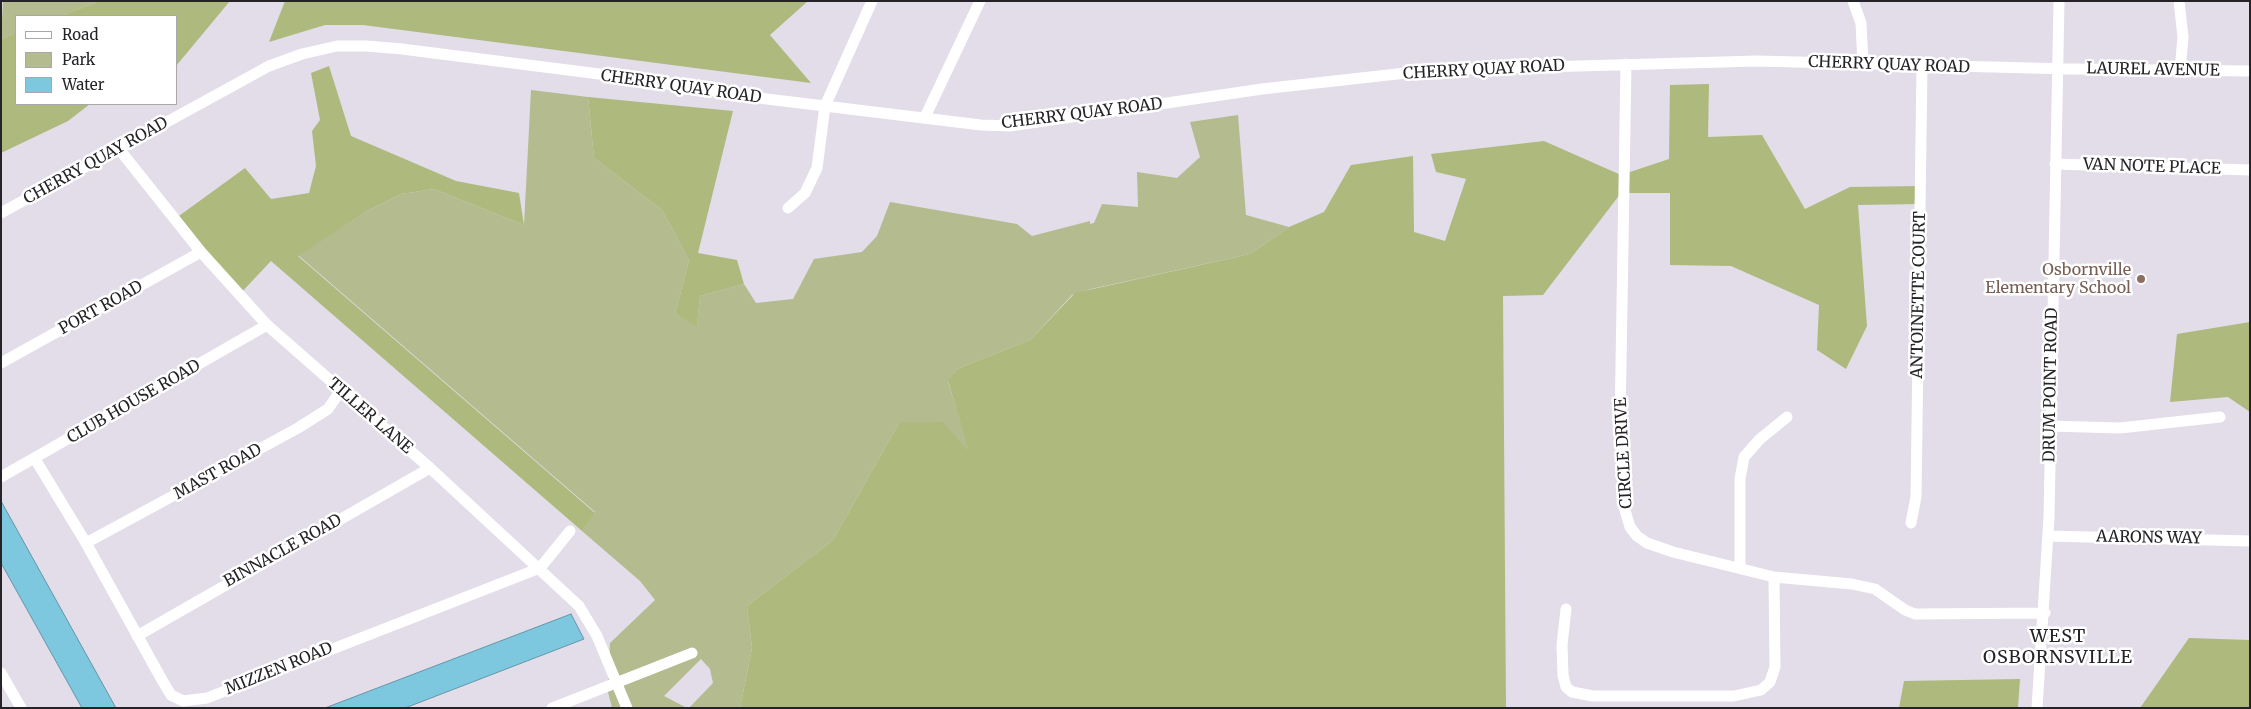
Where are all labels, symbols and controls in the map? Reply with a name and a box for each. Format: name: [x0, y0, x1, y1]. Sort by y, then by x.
legend: [15, 15, 178, 105]
text: Road: [62, 25, 98, 44]
text: Park: [62, 50, 95, 69]
street label: CHERRY QUAY ROAD: [1808, 53, 1970, 77]
street label: CHERRY QUAY ROAD: [1403, 56, 1565, 84]
street label: LAUREL AVENUE: [2086, 59, 2220, 81]
street label: CHERRY QUAY ROAD: [599, 66, 763, 108]
text: Water: [62, 75, 104, 94]
street label: CHERRY QUAY ROAD: [1000, 95, 1164, 133]
street label: CHERRY QUAY ROAD: [21, 113, 171, 209]
street label: VAN NOTE PLACE: [2083, 155, 2221, 179]
street label: ANTOINETTE COURT: [1908, 211, 1930, 379]
place label: Osbornville Elementary School: [1985, 260, 2131, 298]
marker: Osbornville Elementary School: [2135, 273, 2147, 285]
street label: PORT ROAD: [56, 277, 146, 339]
street label: DRUM POINT ROAD: [2040, 308, 2062, 462]
street label: CLUB HOUSE ROAD: [64, 356, 204, 448]
street label: TILLER LANE: [324, 374, 416, 458]
street label: CIRCLE DRIVE: [1611, 397, 1637, 509]
street label: MAST ROAD: [171, 440, 265, 504]
street label: BINNACLE ROAD: [221, 511, 345, 591]
street label: AARONS WAY: [2096, 527, 2202, 549]
district label: WEST OSBORNSVILLE: [1982, 626, 2134, 669]
street label: MIZZEN ROAD: [222, 639, 336, 699]

